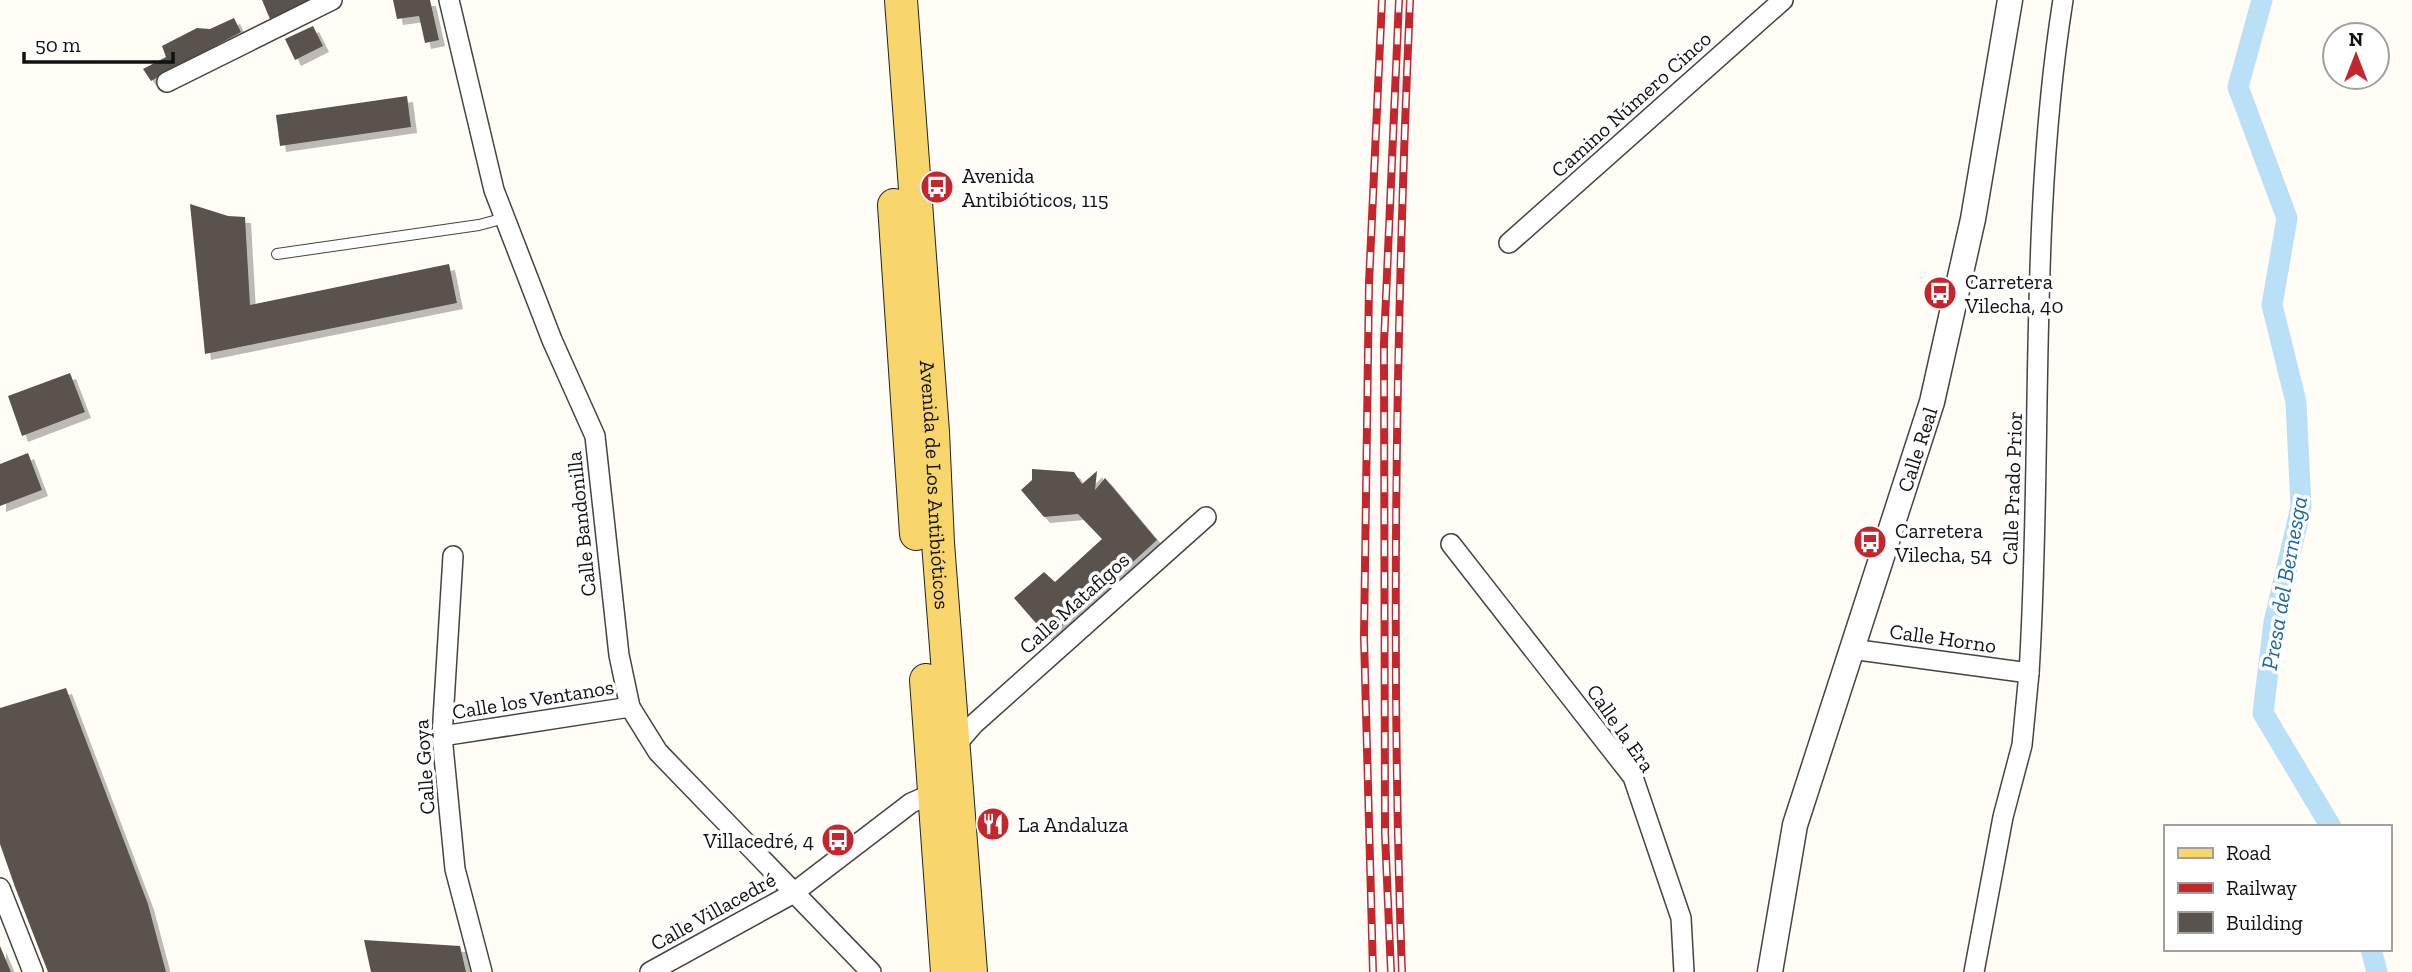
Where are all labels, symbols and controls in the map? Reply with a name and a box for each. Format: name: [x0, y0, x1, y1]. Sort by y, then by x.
scale bar: [24, 21, 173, 65]
north arrow: [2321, 21, 2391, 91]
street label: Camino Número Cinco: [1546, 26, 1716, 182]
text: N: [2349, 28, 2363, 51]
text: 50 m: [35, 32, 81, 57]
place label: Avenida Antibióticos, 115: [962, 163, 1108, 212]
bus stop icon: Avenida Antibióticos, 115: [918, 168, 956, 206]
place label: Carretera Vilecha, 40: [1964, 269, 2064, 318]
bus stop icon: Carretera Vilecha, 40: [1921, 274, 1959, 312]
street label: Avenida de Los Antibióticos: [915, 359, 956, 610]
street label: Calle Real: [1891, 403, 1942, 495]
street label: Calle Prado Prior: [1997, 411, 2027, 565]
street label: Calle Bandonilla: [561, 450, 601, 598]
water label: Presa del Bernesga: [2255, 494, 2313, 672]
place label: Carretera Vilecha, 54: [1894, 518, 1992, 567]
bus stop icon: Carretera Vilecha, 54: [1851, 523, 1889, 561]
street label: Calle Matafigos: [1014, 547, 1134, 659]
street label: Calle Horno: [1888, 618, 1998, 658]
street label: Calle los Ventanos: [450, 674, 616, 724]
street label: Calle la Era: [1582, 679, 1660, 777]
street label: Calle Goya: [408, 719, 440, 815]
restaurant icon: La Andaluza: [974, 805, 1012, 843]
place label: La Andaluza: [1018, 812, 1128, 837]
bus stop icon: Villacedré, 4: [819, 821, 857, 859]
legend: [2164, 825, 2391, 951]
place label: Villacedré, 4: [703, 828, 814, 853]
text: Road: [2226, 840, 2272, 865]
street label: Calle Villacedré: [646, 866, 780, 956]
text: Railway: [2226, 875, 2297, 900]
text: Building: [2226, 910, 2303, 935]

